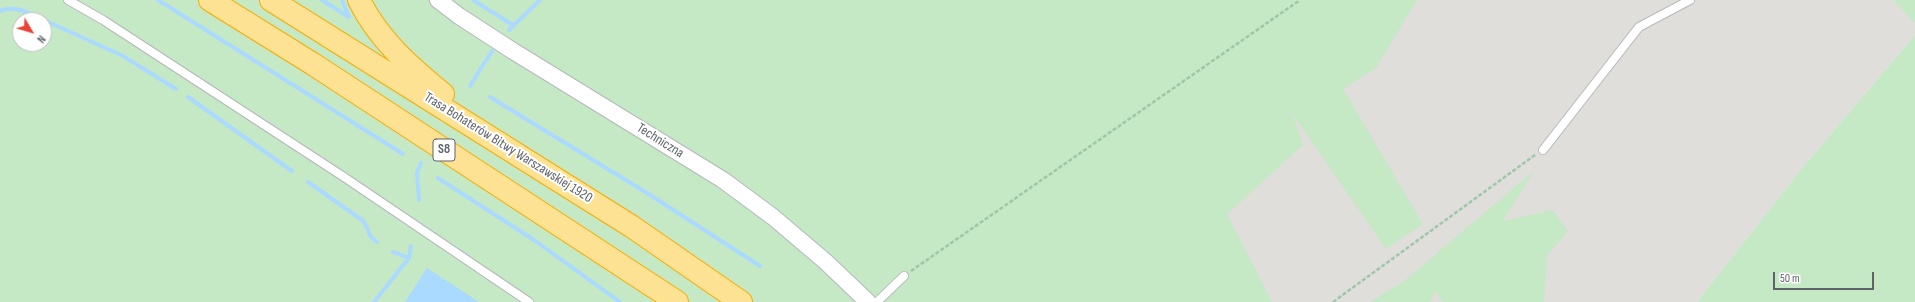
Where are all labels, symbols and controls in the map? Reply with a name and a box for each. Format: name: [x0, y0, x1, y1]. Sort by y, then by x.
north arrow: [12, 12, 52, 52]
text: N: [34, 33, 48, 45]
street label: Trasa Bohaterów Bitwy Warszawskiej 1920: [421, 89, 595, 207]
street label: Techniczna: [633, 120, 687, 162]
road number: S8: [433, 139, 455, 161]
scale bar: [1775, 264, 1876, 290]
text: 50 m: [1780, 271, 1800, 286]

